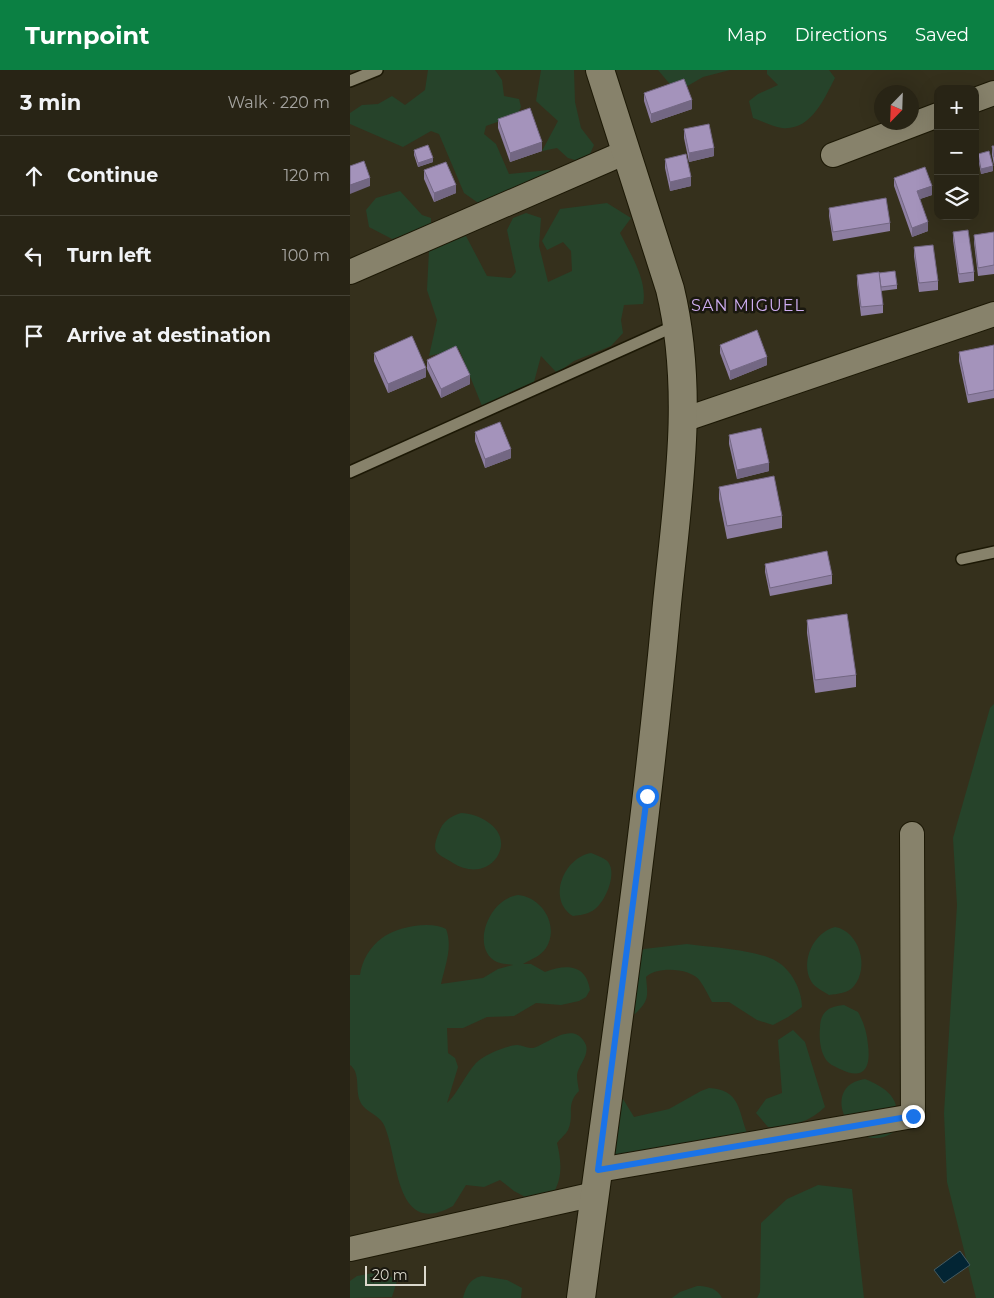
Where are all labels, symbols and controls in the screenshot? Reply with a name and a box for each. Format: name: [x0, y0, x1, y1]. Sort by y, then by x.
text: Turnpoint: [25, 21, 149, 50]
text: Map: [727, 24, 767, 46]
text: Directions: [795, 24, 887, 46]
text: Saved: [915, 24, 969, 46]
north arrow: [874, 85, 919, 130]
map controls: [934, 85, 979, 220]
button: +: [934, 85, 979, 130]
text: 3 min: [20, 90, 81, 115]
text: Walk · 220 m: [227, 93, 330, 112]
button: −: [934, 130, 979, 175]
icon: ahead: [20, 162, 48, 190]
text: Continue: [67, 164, 158, 187]
text: 120 m: [283, 166, 330, 185]
button: layers: [934, 175, 979, 220]
icon: left: [20, 242, 48, 270]
text: Turn left: [67, 244, 152, 267]
text: 100 m: [282, 246, 330, 265]
district label: SAN MIGUEL: [691, 296, 805, 315]
icon: arrive: [20, 322, 48, 350]
text: Arrive at destination: [67, 324, 271, 347]
route start: [636, 785, 659, 808]
route end: [902, 1105, 925, 1128]
scale bar: [365, 1263, 426, 1286]
text: 20 m: [372, 1266, 408, 1284]

